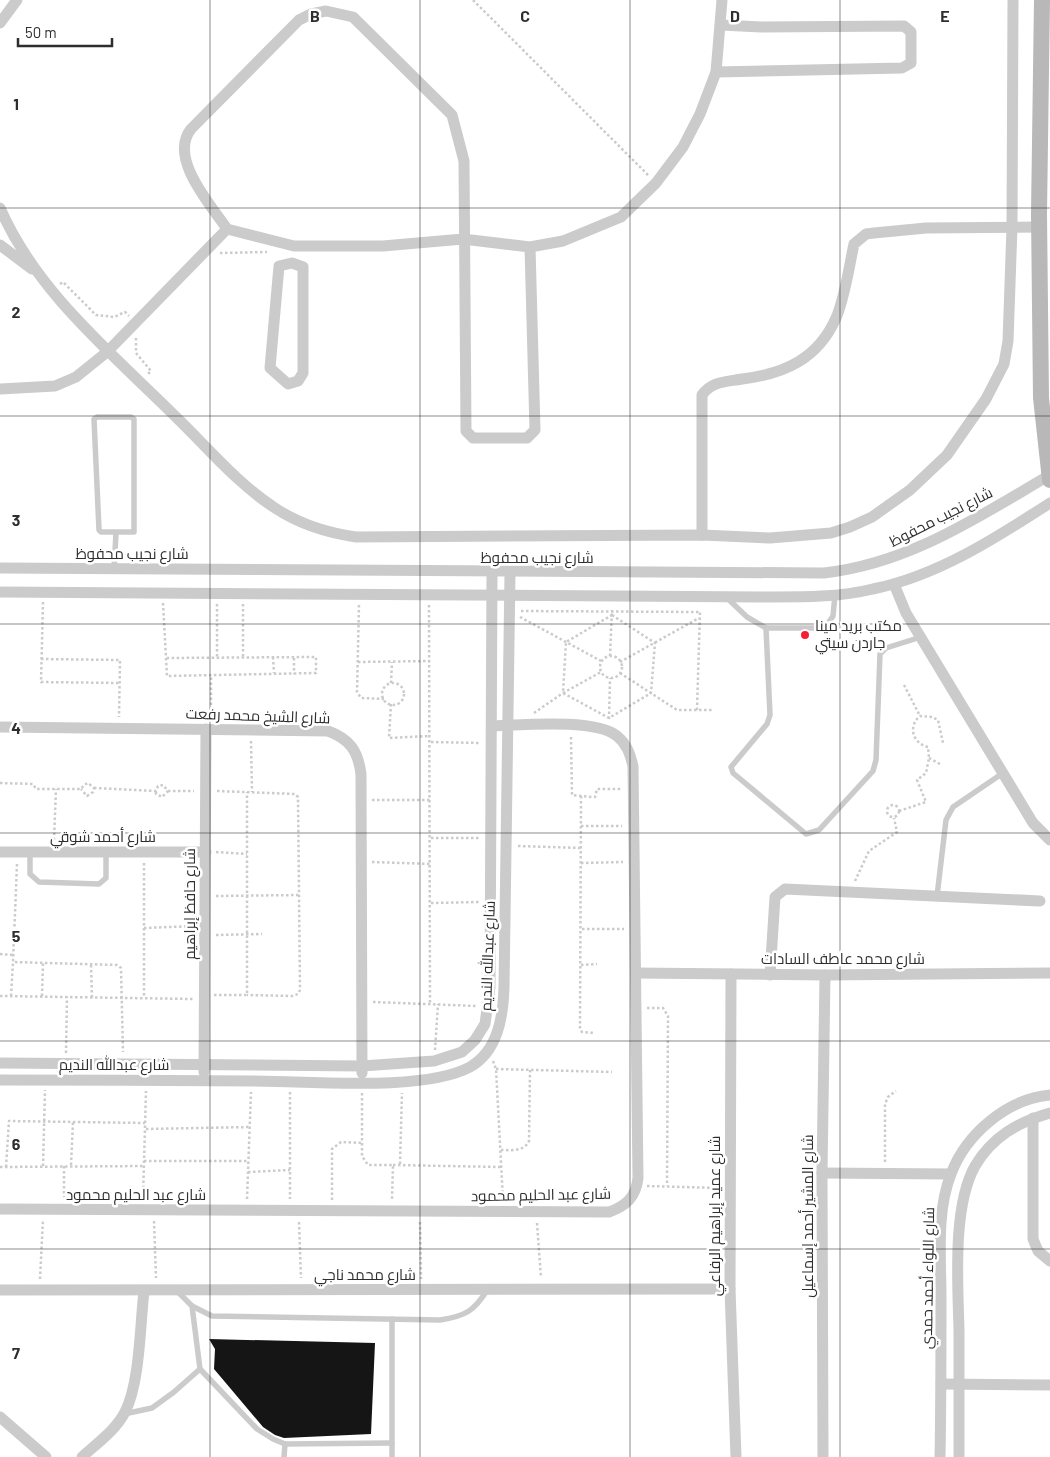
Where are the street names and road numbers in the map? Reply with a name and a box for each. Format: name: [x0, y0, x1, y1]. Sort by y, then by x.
street label: شارع نجيب محفوظ: [886, 482, 996, 552]
street label: شارع نجيب محفوظ: [75, 544, 189, 565]
street label: شارع نجيب محفوظ: [480, 548, 594, 569]
street label: شارع الشيخ محمد رفعت: [185, 703, 331, 730]
street label: شارع أحمد شوقي: [50, 827, 156, 849]
street label: شارع حافظ إبراهيم: [180, 848, 201, 960]
street label: شارع عبدالله النديم: [476, 900, 501, 1012]
street label: شارع محمد عاطف السادات: [761, 949, 925, 970]
street label: شارع عبدالله النديم: [59, 1055, 169, 1076]
street label: شارع المشير أحمد إسماعيل: [798, 1134, 819, 1298]
street label: شارع عميد إبراهيم الرفاعي: [705, 1136, 727, 1296]
street label: شارع عبد الحليم محمود: [471, 1184, 611, 1207]
street label: شارع عبد الحليم محمود: [66, 1185, 206, 1206]
street label: شارع اللواء أحمد حمدي: [917, 1207, 941, 1349]
street label: شارع محمد ناجي: [314, 1265, 416, 1287]

